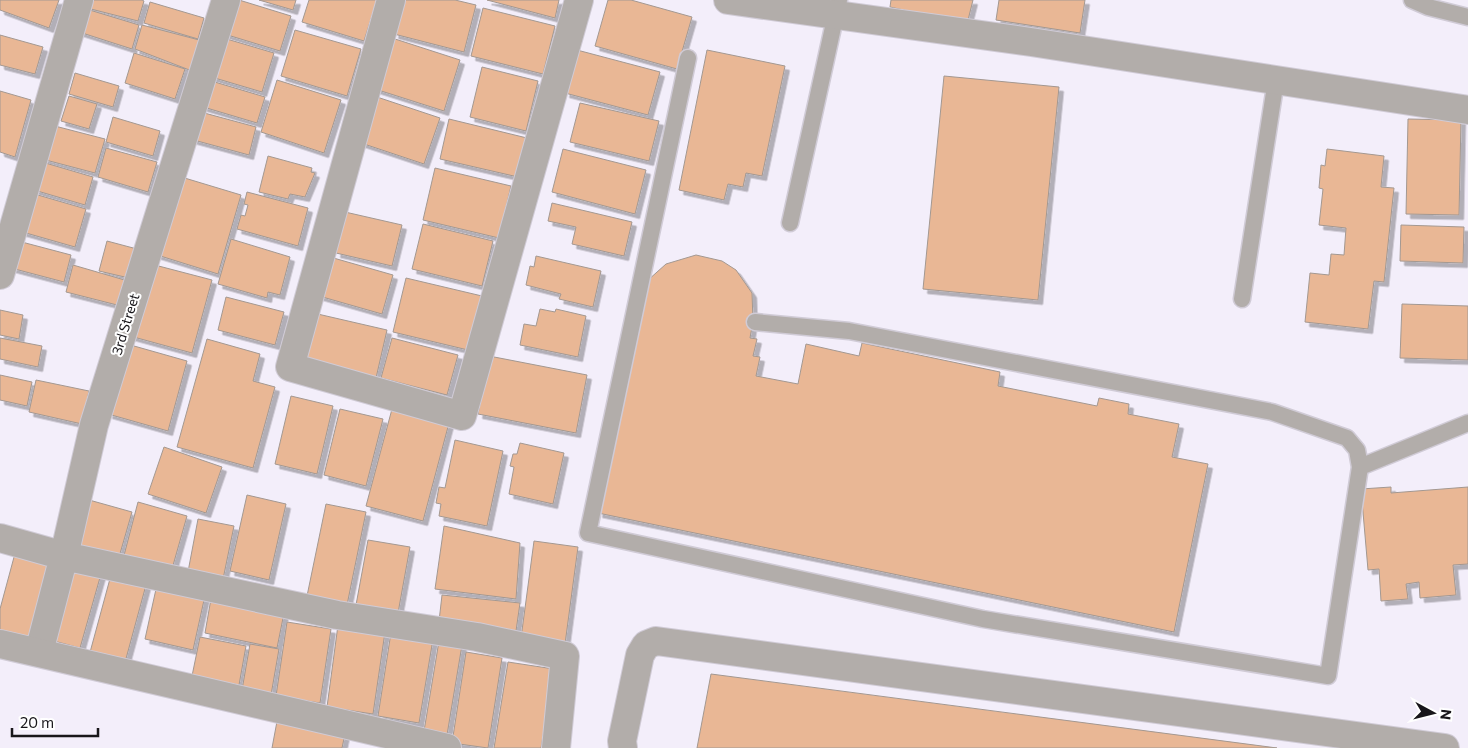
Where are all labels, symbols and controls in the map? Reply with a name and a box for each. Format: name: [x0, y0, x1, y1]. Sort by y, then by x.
street label: 3rd Street: [108, 291, 143, 357]
north arrow: [1408, 688, 1458, 738]
scale bar: [12, 706, 99, 738]
text: N: [1437, 708, 1455, 721]
text: 20 m: [20, 713, 54, 731]

